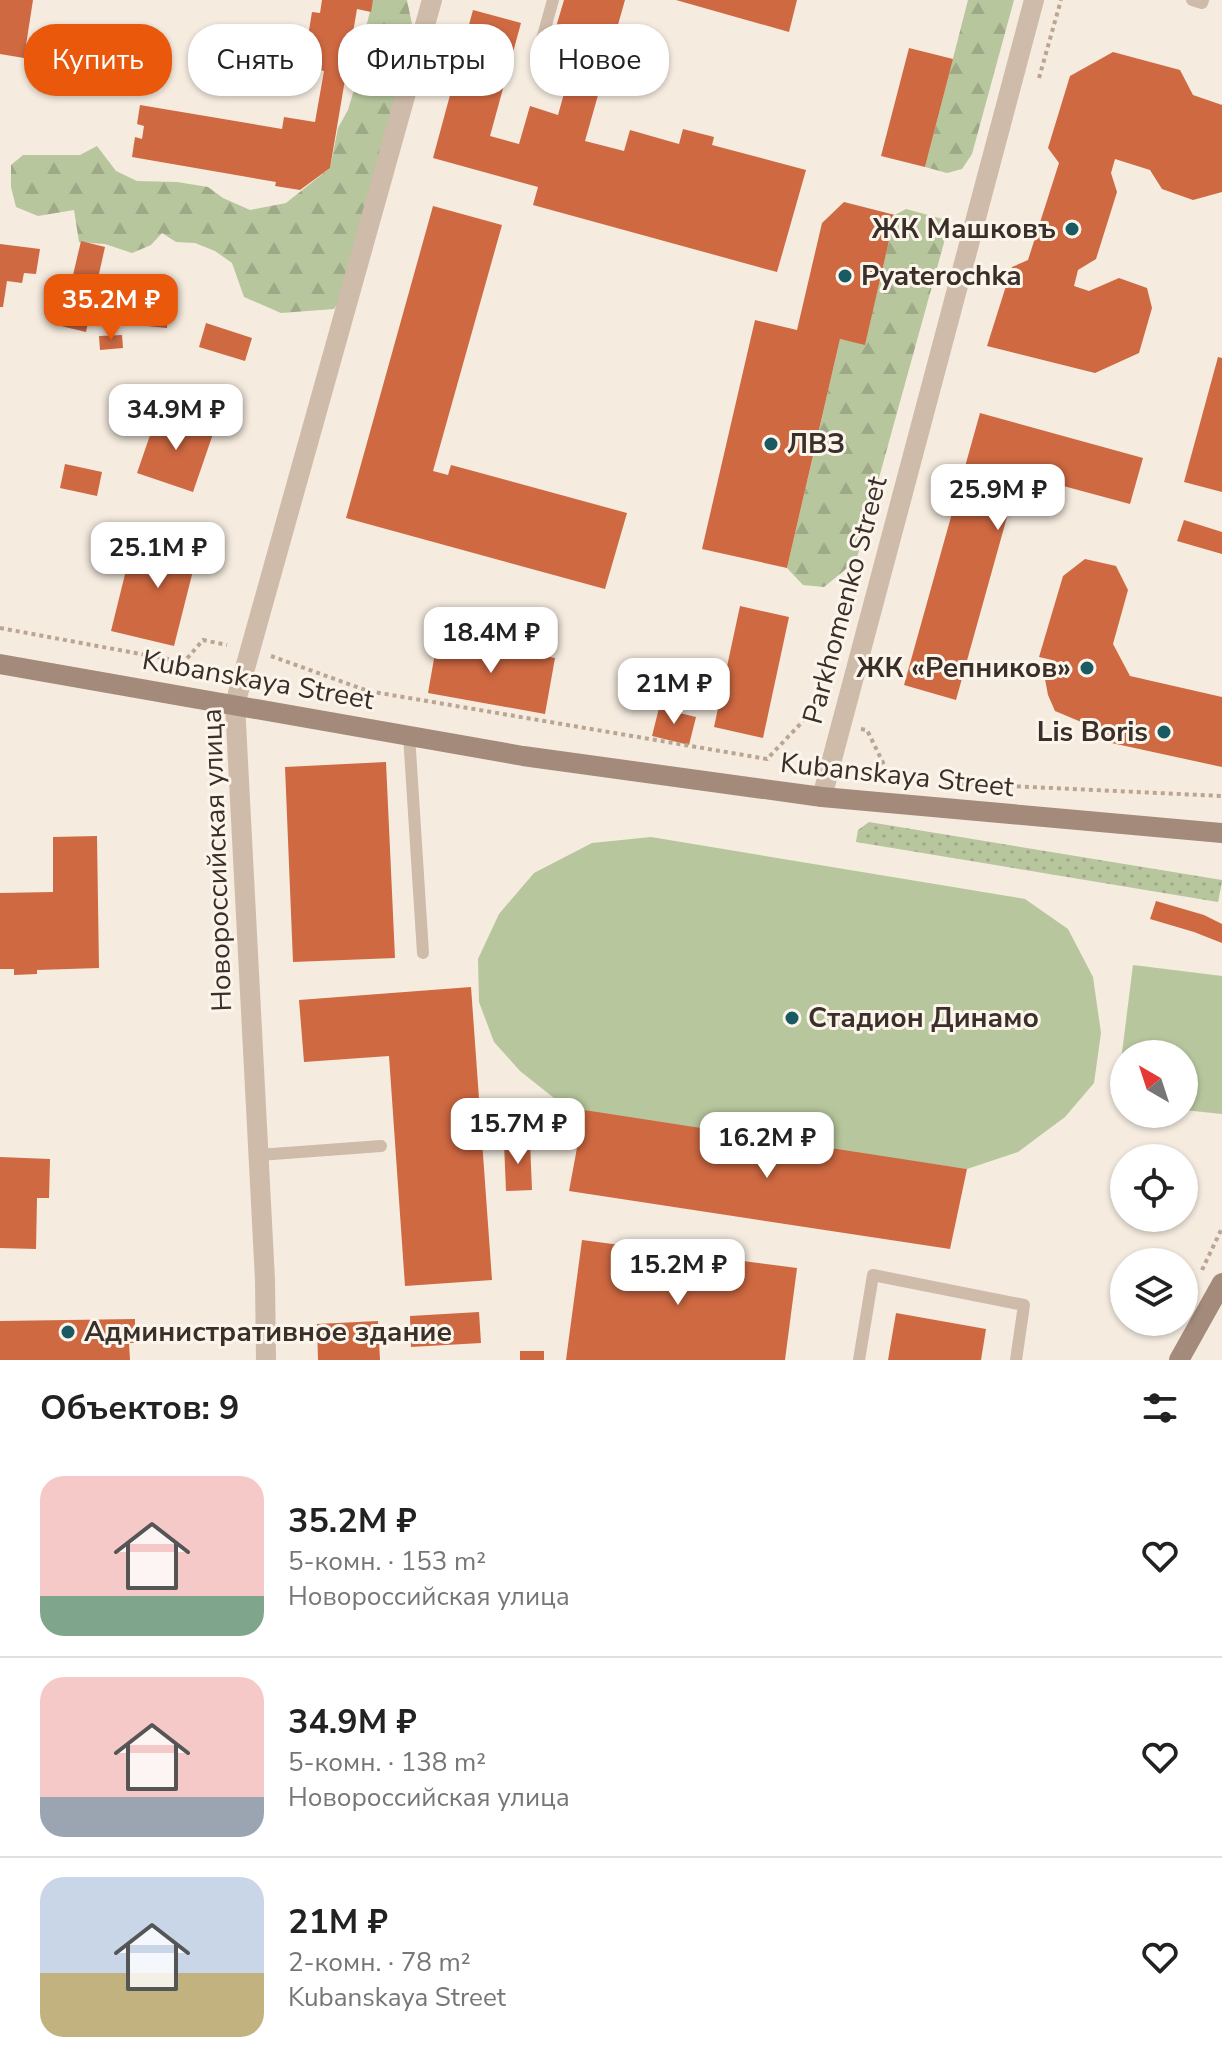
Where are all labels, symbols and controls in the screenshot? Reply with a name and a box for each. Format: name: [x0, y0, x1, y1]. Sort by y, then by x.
chip: Купить: [24, 24, 172, 96]
chip: Снять: [188, 24, 322, 96]
chip: Фильтры: [338, 24, 514, 96]
chip: Новое: [530, 24, 669, 96]
place label: ЖК Машковъ: [872, 210, 1056, 248]
marker: ЖК Машковъ: [1063, 220, 1081, 238]
place label: Pyaterochka: [861, 257, 1022, 295]
marker: Pyaterochka: [836, 267, 854, 285]
pin: 35.2M ₽: [37, 274, 185, 342]
text: 35.2M ₽: [62, 282, 160, 317]
pin: 34.9M ₽: [102, 384, 250, 452]
text: 34.9M ₽: [127, 392, 225, 427]
place label: ЛВЗ: [787, 425, 845, 463]
marker: ЛВЗ: [762, 435, 780, 453]
pin: 25.9M ₽: [924, 464, 1072, 532]
street label: Parkhomenko Street: [794, 472, 896, 728]
text: 25.9M ₽: [949, 472, 1047, 507]
pin: 25.1M ₽: [84, 522, 232, 590]
text: 25.1M ₽: [109, 530, 207, 565]
pin: 18.4M ₽: [417, 607, 565, 675]
text: 18.4M ₽: [442, 615, 540, 650]
street label: Kubanskaya Street: [139, 641, 377, 719]
place label: ЖК «Репников»: [856, 649, 1071, 687]
pin: 21M ₽: [618, 658, 730, 726]
marker: ЖК «Репников»: [1078, 659, 1096, 677]
text: 21M ₽: [636, 666, 712, 701]
street label: Новороссийская улица: [193, 708, 241, 1012]
place label: Lis Boris: [1037, 713, 1148, 751]
marker: Lis Boris: [1155, 723, 1173, 741]
street label: Kubanskaya Street: [778, 744, 1016, 806]
place label: Стадион Динамо: [808, 999, 1039, 1037]
marker: Стадион Динамо: [783, 1009, 801, 1027]
north arrow: [1110, 1040, 1198, 1128]
map controls: [1110, 1040, 1198, 1336]
pin: 15.7M ₽: [444, 1098, 592, 1166]
text: 15.7M ₽: [469, 1106, 567, 1141]
pin: 16.2M ₽: [693, 1112, 841, 1180]
text: 16.2M ₽: [718, 1120, 816, 1155]
button: locate: [1110, 1144, 1198, 1232]
pin: 15.2M ₽: [604, 1239, 752, 1307]
text: 15.2M ₽: [629, 1247, 727, 1282]
button: layers: [1110, 1248, 1198, 1336]
place label: Административное здание: [84, 1313, 452, 1351]
marker: Административное здание: [59, 1323, 77, 1341]
text: Объектов: 9: [40, 1385, 239, 1431]
icon: filters: [1138, 1386, 1182, 1430]
text: 35.2M ₽: [288, 1498, 417, 1544]
icon: home: [104, 1508, 200, 1604]
icon: heart: [1138, 1534, 1182, 1578]
text: 5-комн. · 153 m²: [288, 1544, 486, 1579]
text: Новороссийская улица: [288, 1579, 570, 1614]
text: 34.9M ₽: [288, 1699, 417, 1745]
icon: home: [104, 1709, 200, 1805]
icon: heart: [1138, 1735, 1182, 1779]
text: 5-комн. · 138 m²: [288, 1745, 486, 1780]
text: Новороссийская улица: [288, 1780, 570, 1815]
text: 21M ₽: [288, 1899, 388, 1945]
icon: home: [104, 1909, 200, 2005]
icon: heart: [1138, 1935, 1182, 1979]
text: 2-комн. · 78 m²: [288, 1945, 471, 1980]
text: Kubanskaya Street: [288, 1980, 506, 2015]

